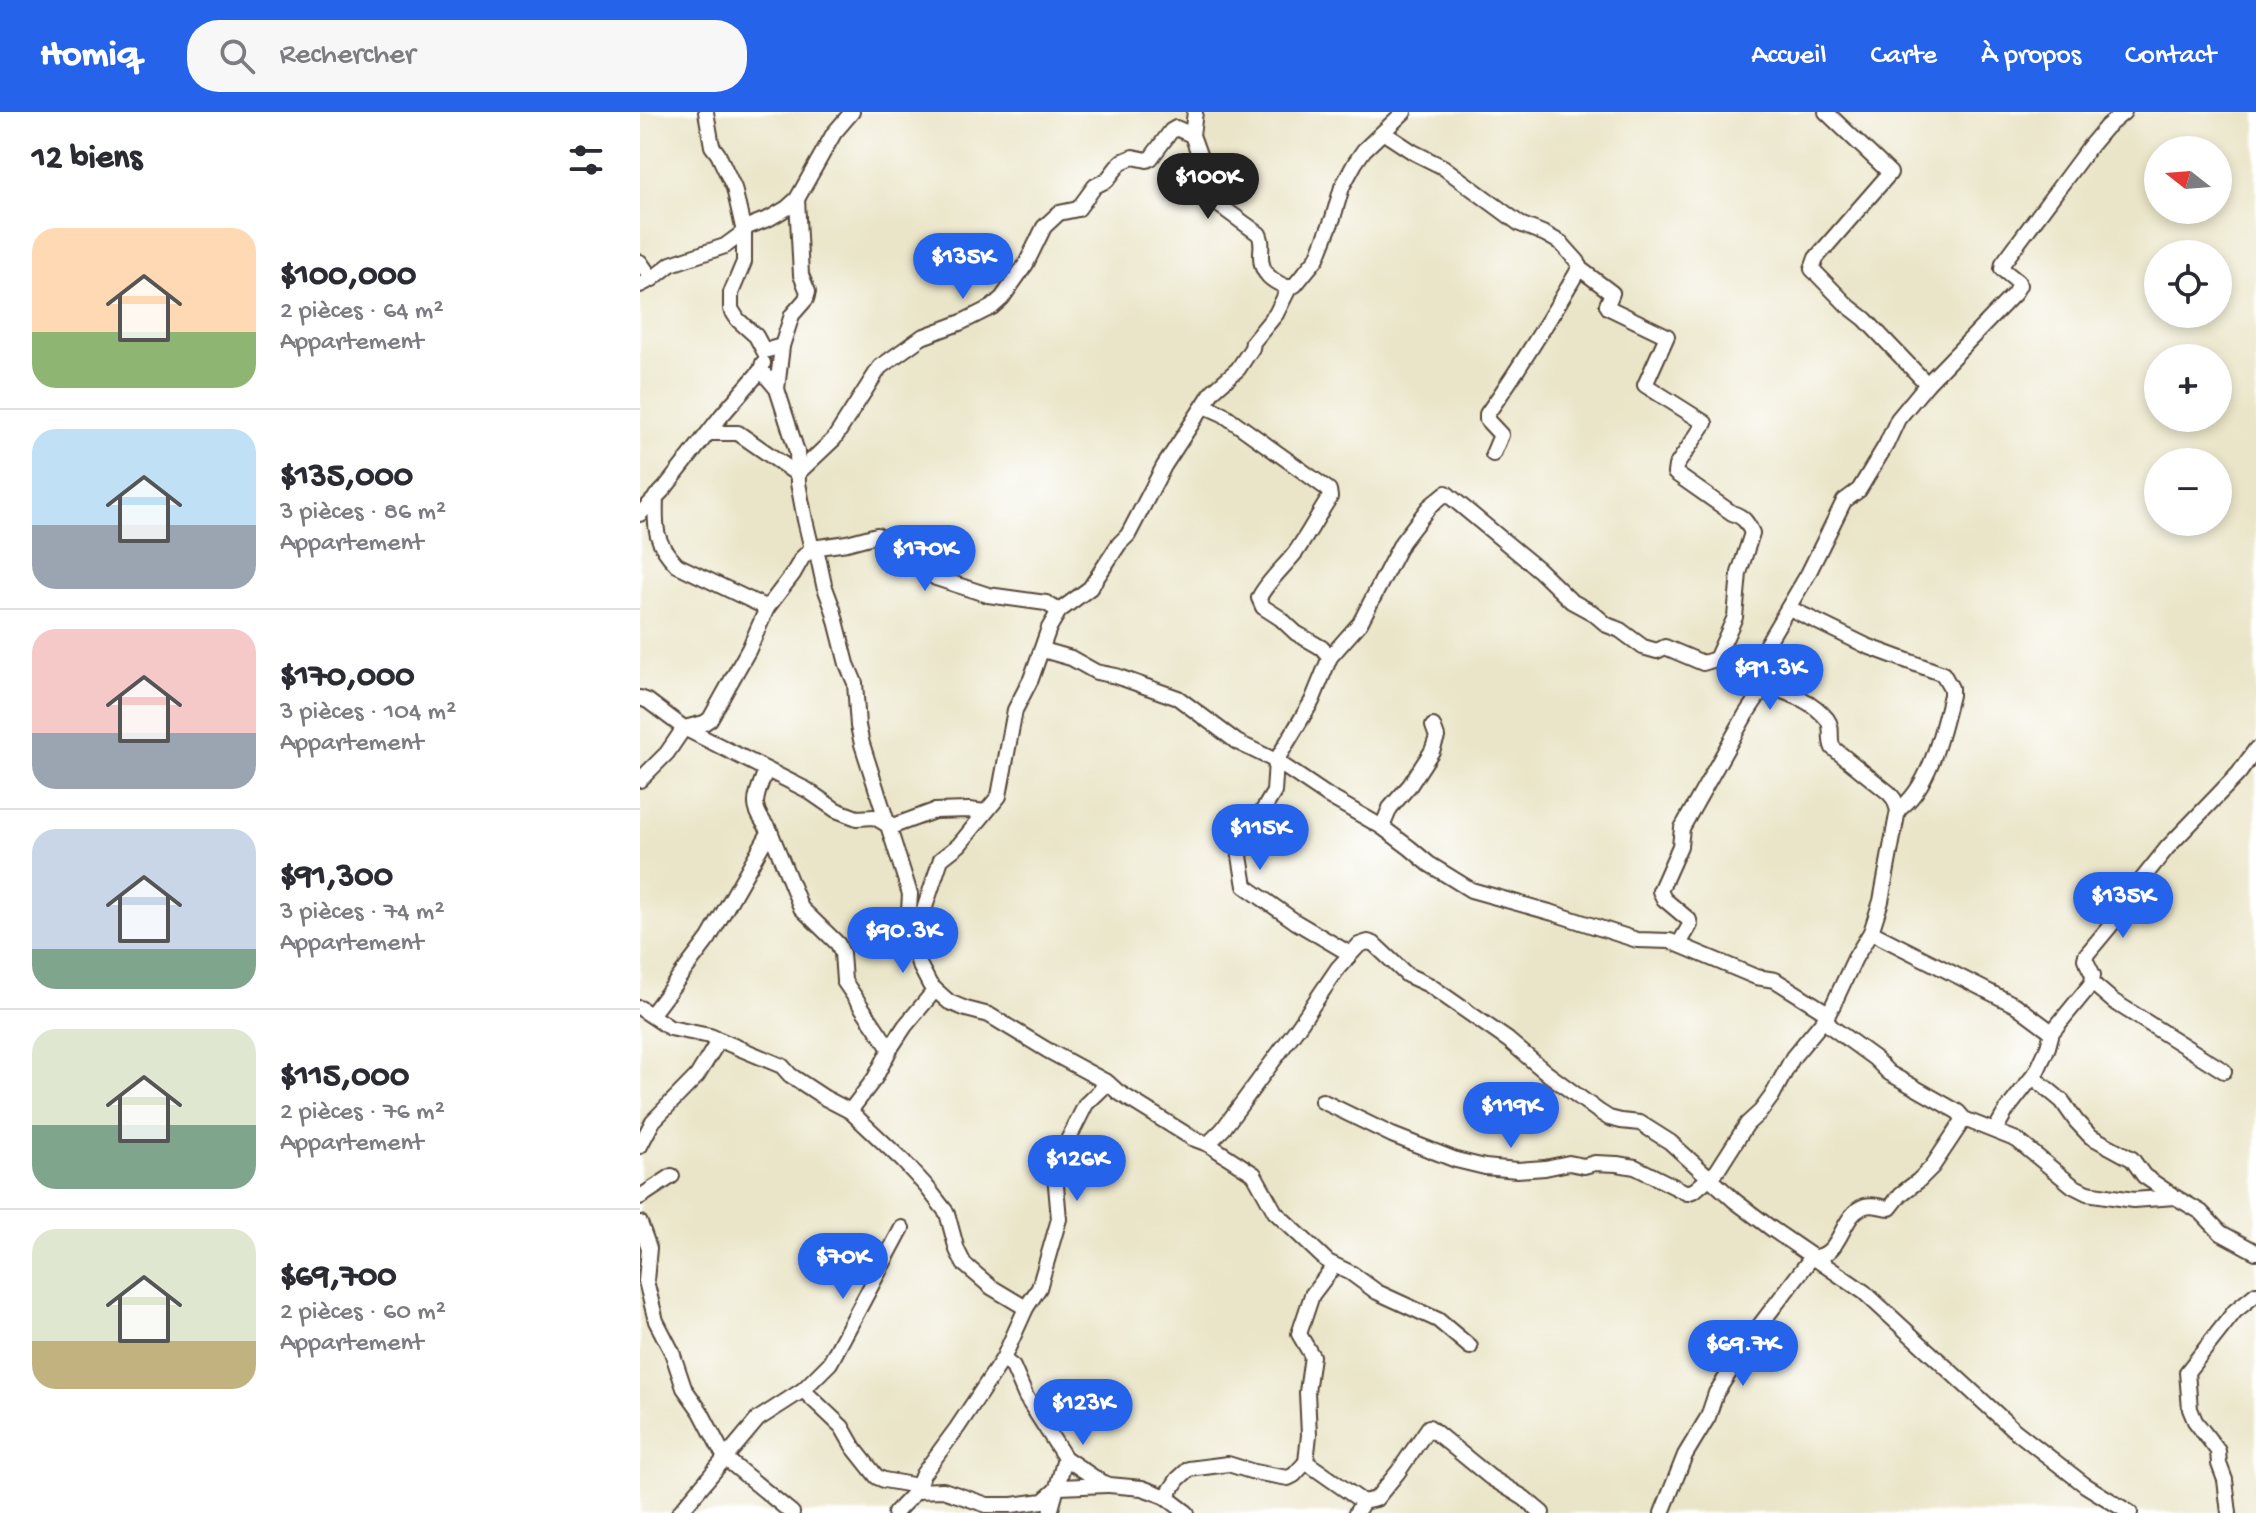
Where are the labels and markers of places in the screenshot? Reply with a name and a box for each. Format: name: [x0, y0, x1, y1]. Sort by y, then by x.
pin: $100K: [1152, 153, 1264, 221]
pin: $135K: [907, 233, 1019, 301]
pin: $170K: [869, 525, 981, 593]
pin: $91.3K: [1705, 644, 1835, 712]
pin: $115K: [1204, 804, 1316, 872]
pin: $135K: [2067, 872, 2179, 940]
pin: $90.3K: [838, 907, 968, 975]
pin: $119K: [1455, 1082, 1567, 1150]
pin: $126K: [1021, 1135, 1133, 1203]
pin: $70K: [796, 1233, 890, 1301]
pin: $69.7K: [1678, 1320, 1808, 1388]
pin: $123K: [1027, 1379, 1139, 1447]

